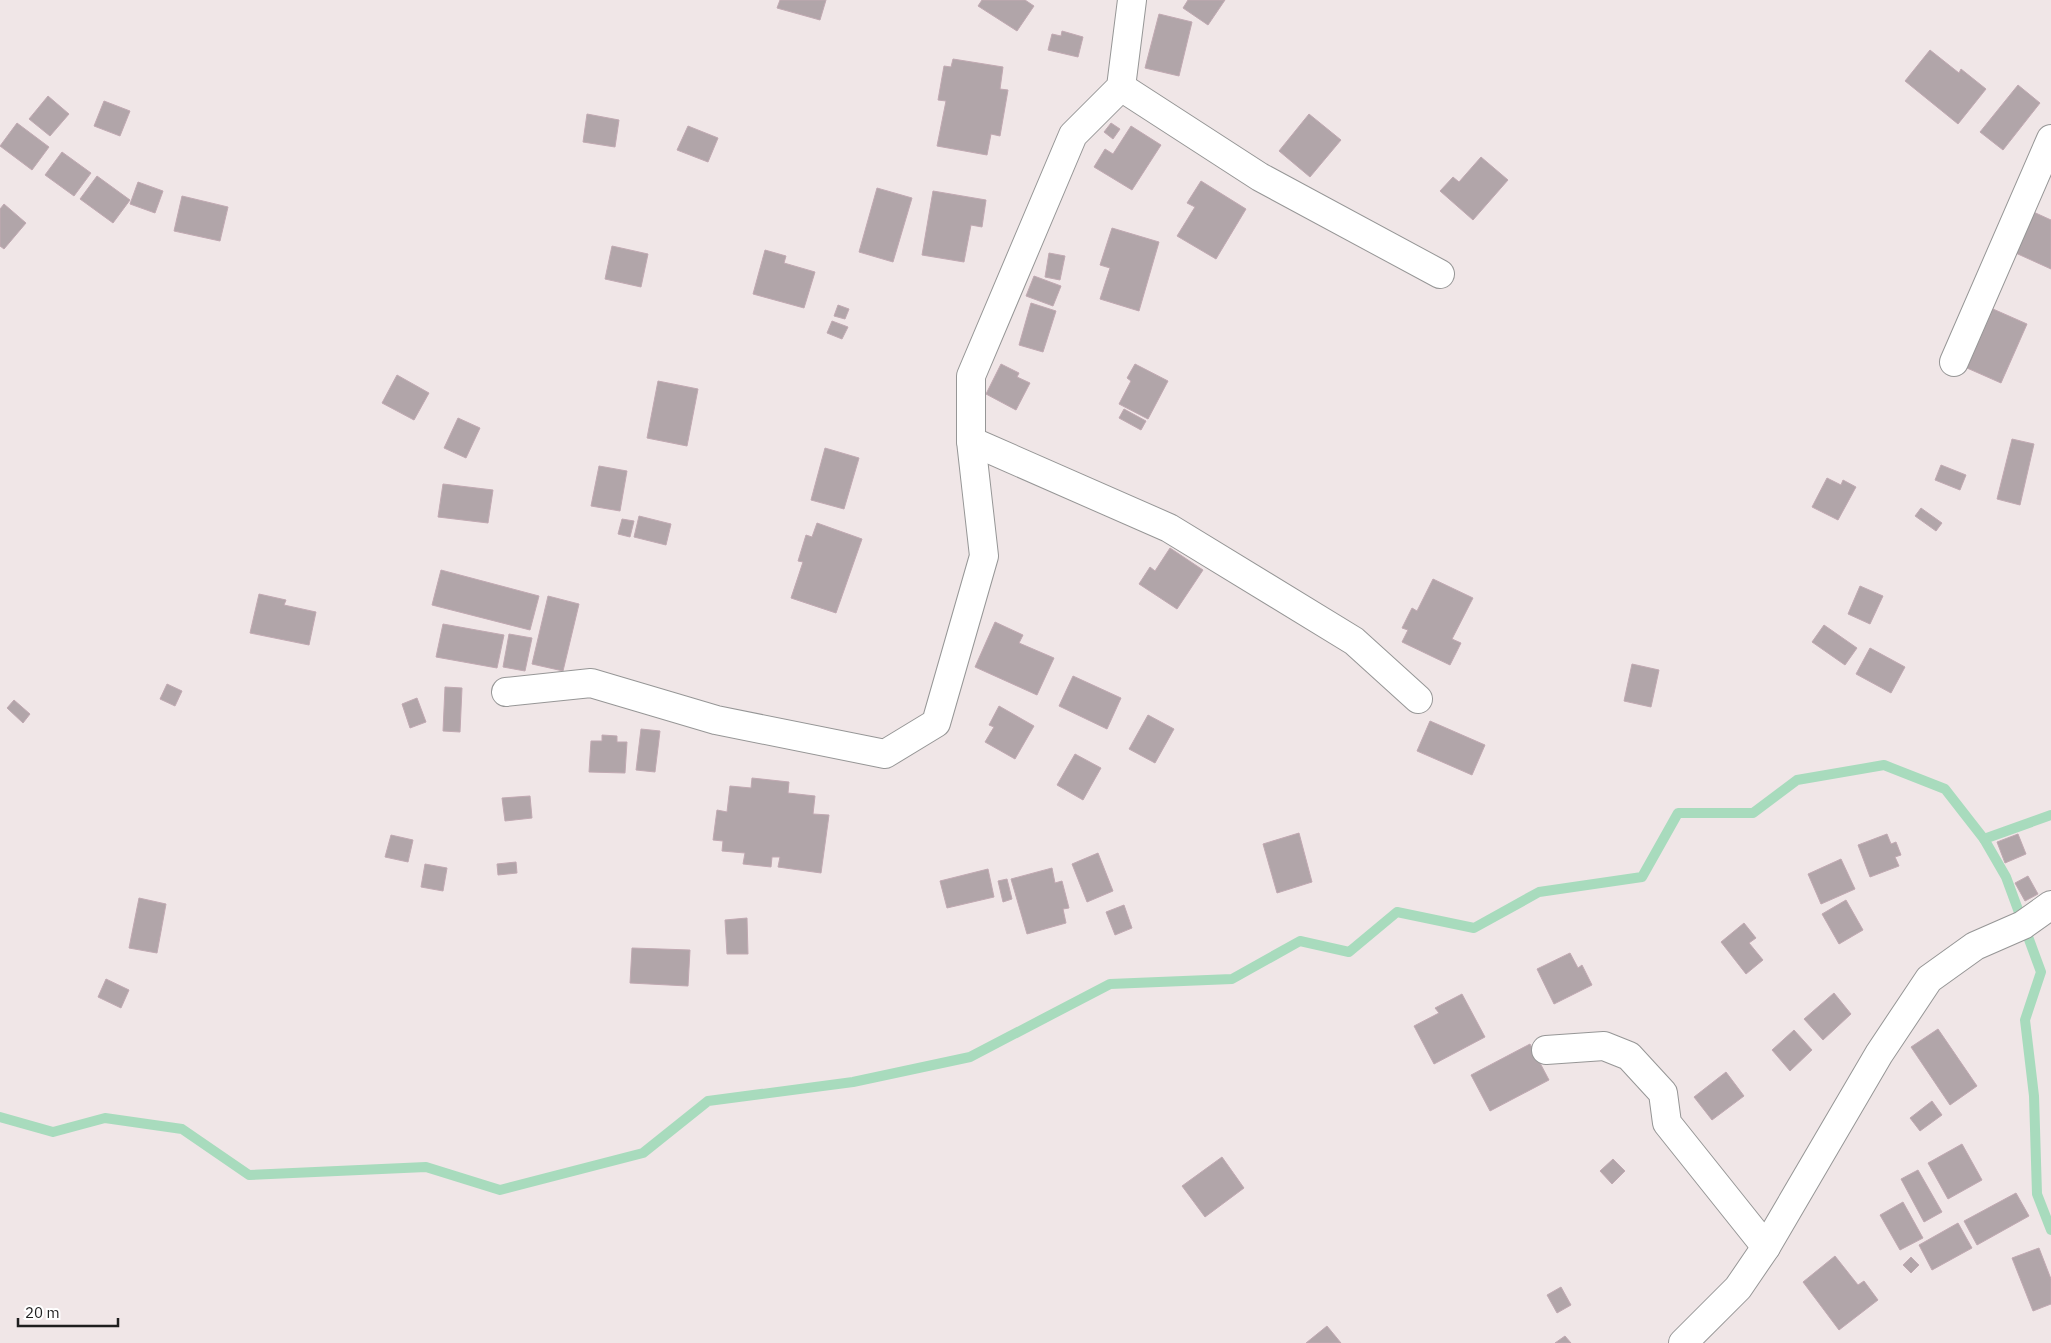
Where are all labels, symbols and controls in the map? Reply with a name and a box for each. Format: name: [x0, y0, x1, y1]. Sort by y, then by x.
scale bar: [18, 1296, 118, 1328]
text: 20 m: [25, 1303, 60, 1322]

